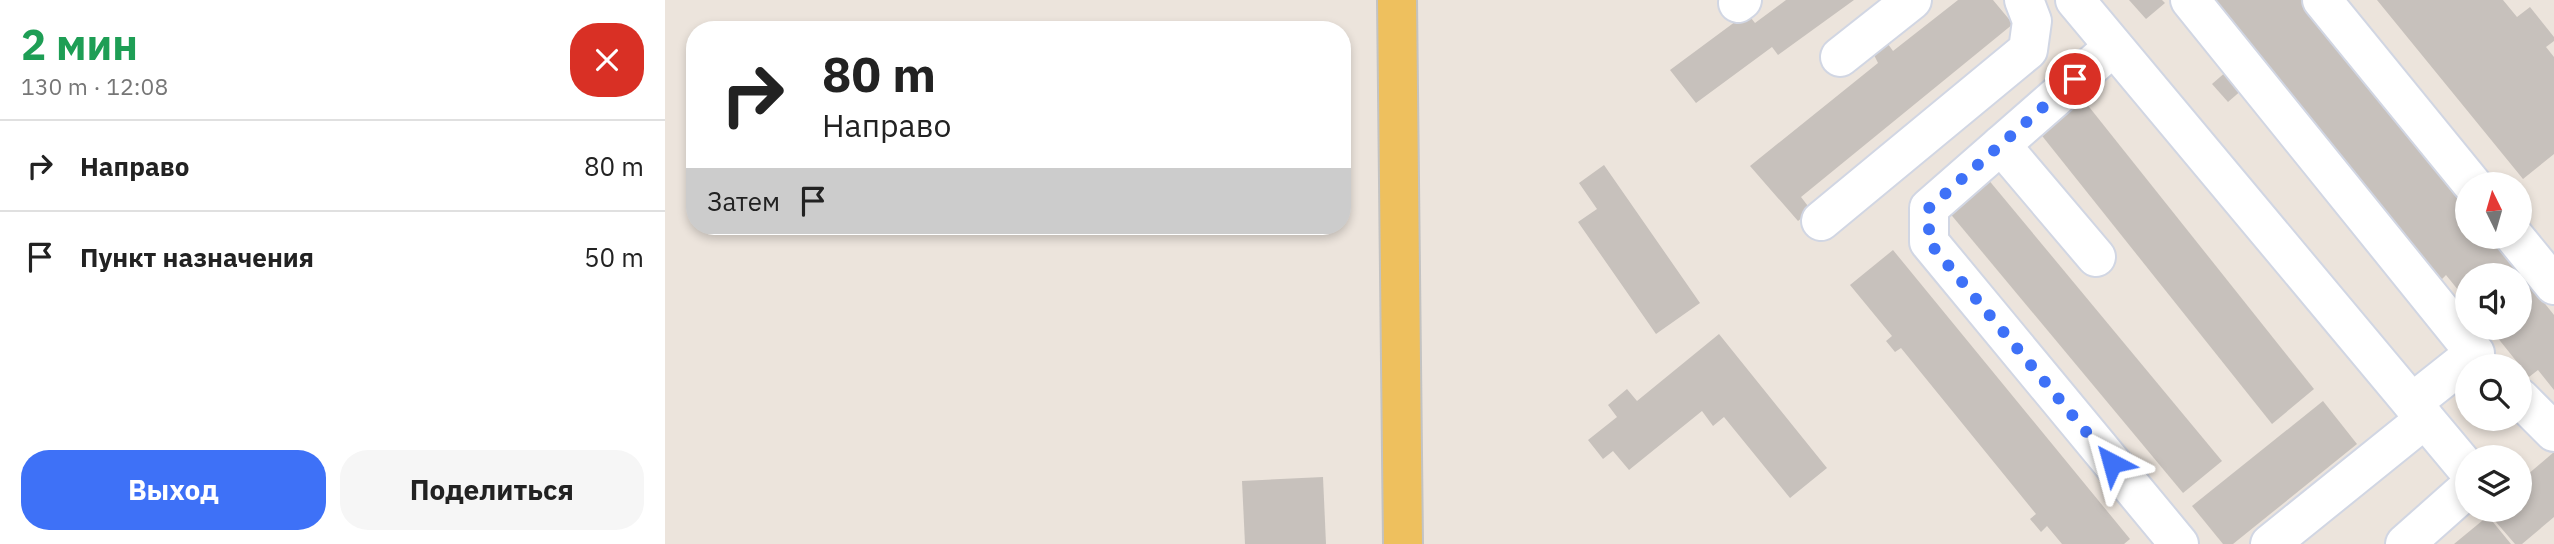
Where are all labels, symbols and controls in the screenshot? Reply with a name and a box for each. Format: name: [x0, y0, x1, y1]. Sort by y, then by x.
text: 2 мин: [21, 17, 138, 72]
button: close: [570, 23, 644, 97]
text: 80 m: [822, 42, 936, 105]
icon: right: [707, 49, 798, 140]
pin: [2045, 49, 2105, 109]
icon: arrive: [2056, 60, 2094, 98]
text: 130 m · 12:08: [21, 71, 168, 101]
text: Направо: [822, 104, 951, 146]
icon: right: [21, 147, 59, 185]
text: Направо: [80, 149, 189, 183]
text: 80 m: [584, 149, 644, 183]
north arrow: [2455, 172, 2532, 248]
map controls: [2455, 172, 2532, 522]
icon: arrive: [794, 182, 832, 220]
text: Затем: [707, 184, 780, 218]
icon: arrive: [21, 238, 59, 276]
text: Пункт назначения: [80, 240, 314, 274]
text: 50 m: [584, 240, 644, 274]
button: sound: [2455, 263, 2532, 340]
button: search: [2455, 354, 2532, 431]
position arrow: [2075, 426, 2149, 500]
button: layers: [2455, 445, 2532, 522]
button: Выход: [21, 450, 326, 530]
button: Поделиться: [340, 450, 644, 530]

